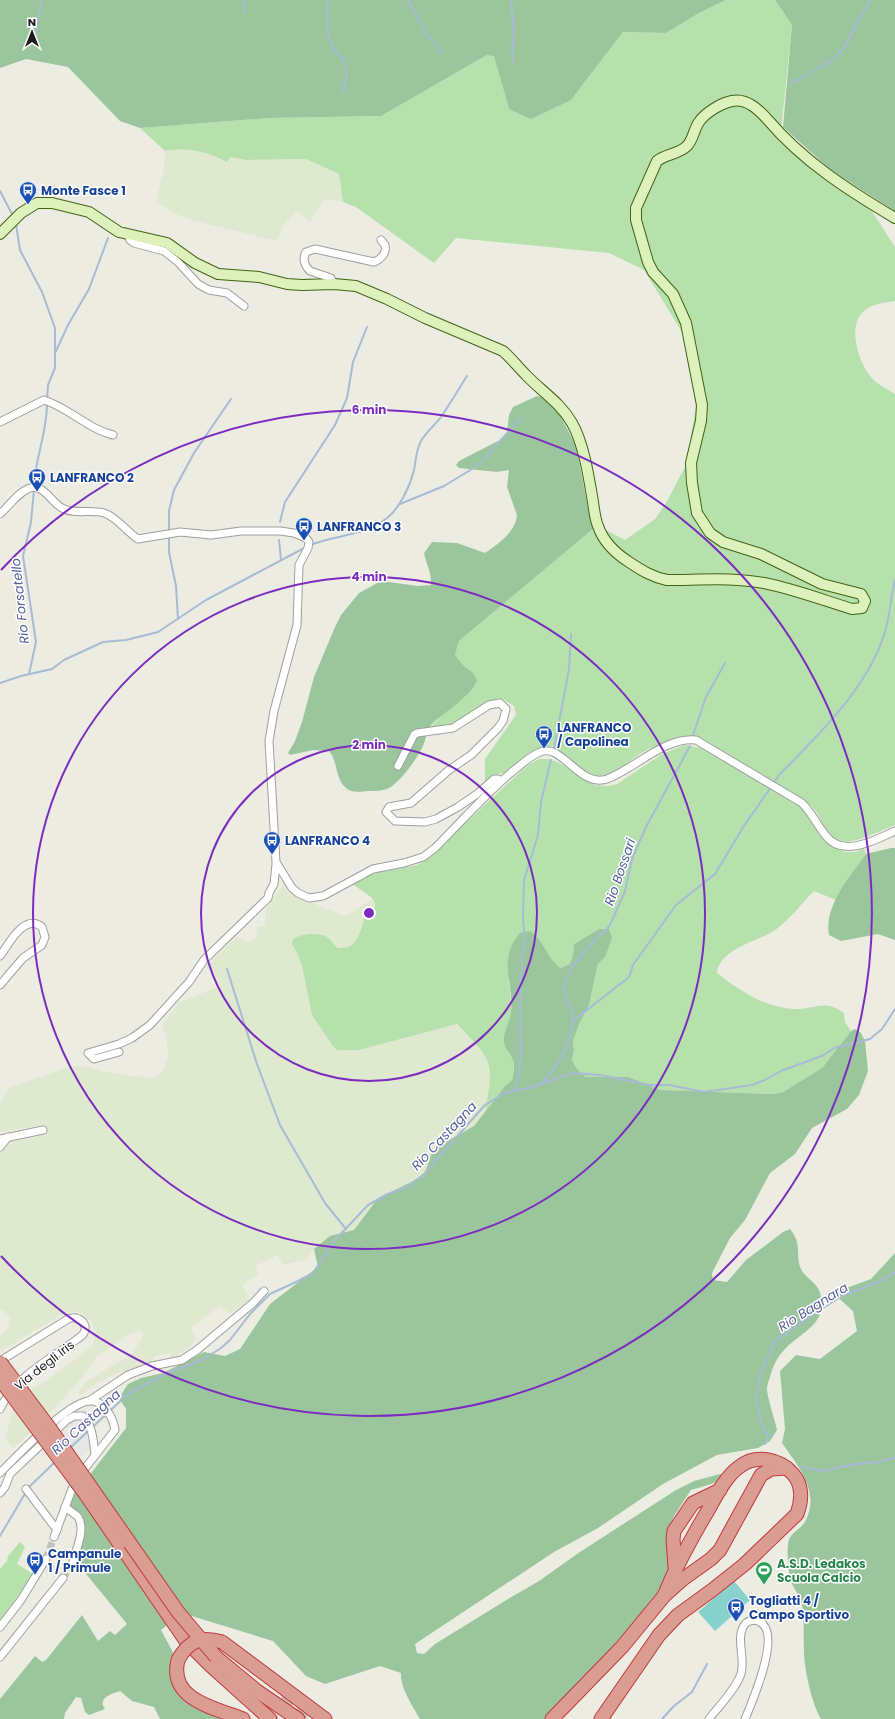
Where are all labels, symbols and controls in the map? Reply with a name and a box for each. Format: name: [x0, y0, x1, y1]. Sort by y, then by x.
north arrow: [12, 12, 52, 52]
text: N: [28, 14, 36, 30]
bus stop icon: Monte Fasce 1: [18, 180, 38, 205]
place label: Monte Fasce 1: [41, 182, 126, 199]
text: 6 min: [352, 401, 386, 418]
bus stop icon: LANFRANCO 2: [27, 467, 47, 492]
place label: LANFRANCO 2: [50, 469, 134, 486]
bus stop icon: LANFRANCO 3: [294, 516, 314, 541]
place label: LANFRANCO 3: [317, 518, 401, 535]
water label: Rio Forsatello: [6, 557, 34, 645]
text: 4 min: [351, 568, 387, 585]
place label: LANFRANCO / Capolinea: [557, 719, 632, 750]
bus stop icon: LANFRANCO / Capolinea: [534, 724, 554, 749]
text: 2 min: [352, 736, 386, 753]
bus stop icon: LANFRANCO 4: [262, 830, 282, 855]
place label: LANFRANCO 4: [285, 832, 370, 849]
water label: Rio Bossari: [600, 835, 641, 908]
centre of rings: [362, 906, 376, 920]
water label: Rio Castagna: [407, 1097, 481, 1175]
water label: Rio Bagnara: [774, 1278, 852, 1336]
street label: Via degli Iris: [10, 1336, 78, 1394]
water label: Rio Castagna: [47, 1385, 125, 1459]
place label: Campanule 1 / Primule: [48, 1545, 122, 1576]
bus stop icon: Campanule 1 / Primule: [25, 1550, 45, 1575]
place label: A.S.D. Ledakos Scuola Calcio: [777, 1555, 866, 1586]
sports icon: A.S.D. Ledakos Scuola Calcio: [754, 1560, 774, 1585]
place label: Togliatti 4 / Campo Sportivo: [749, 1592, 850, 1623]
bus stop icon: Togliatti 4 / Campo Sportivo: [726, 1597, 746, 1622]

